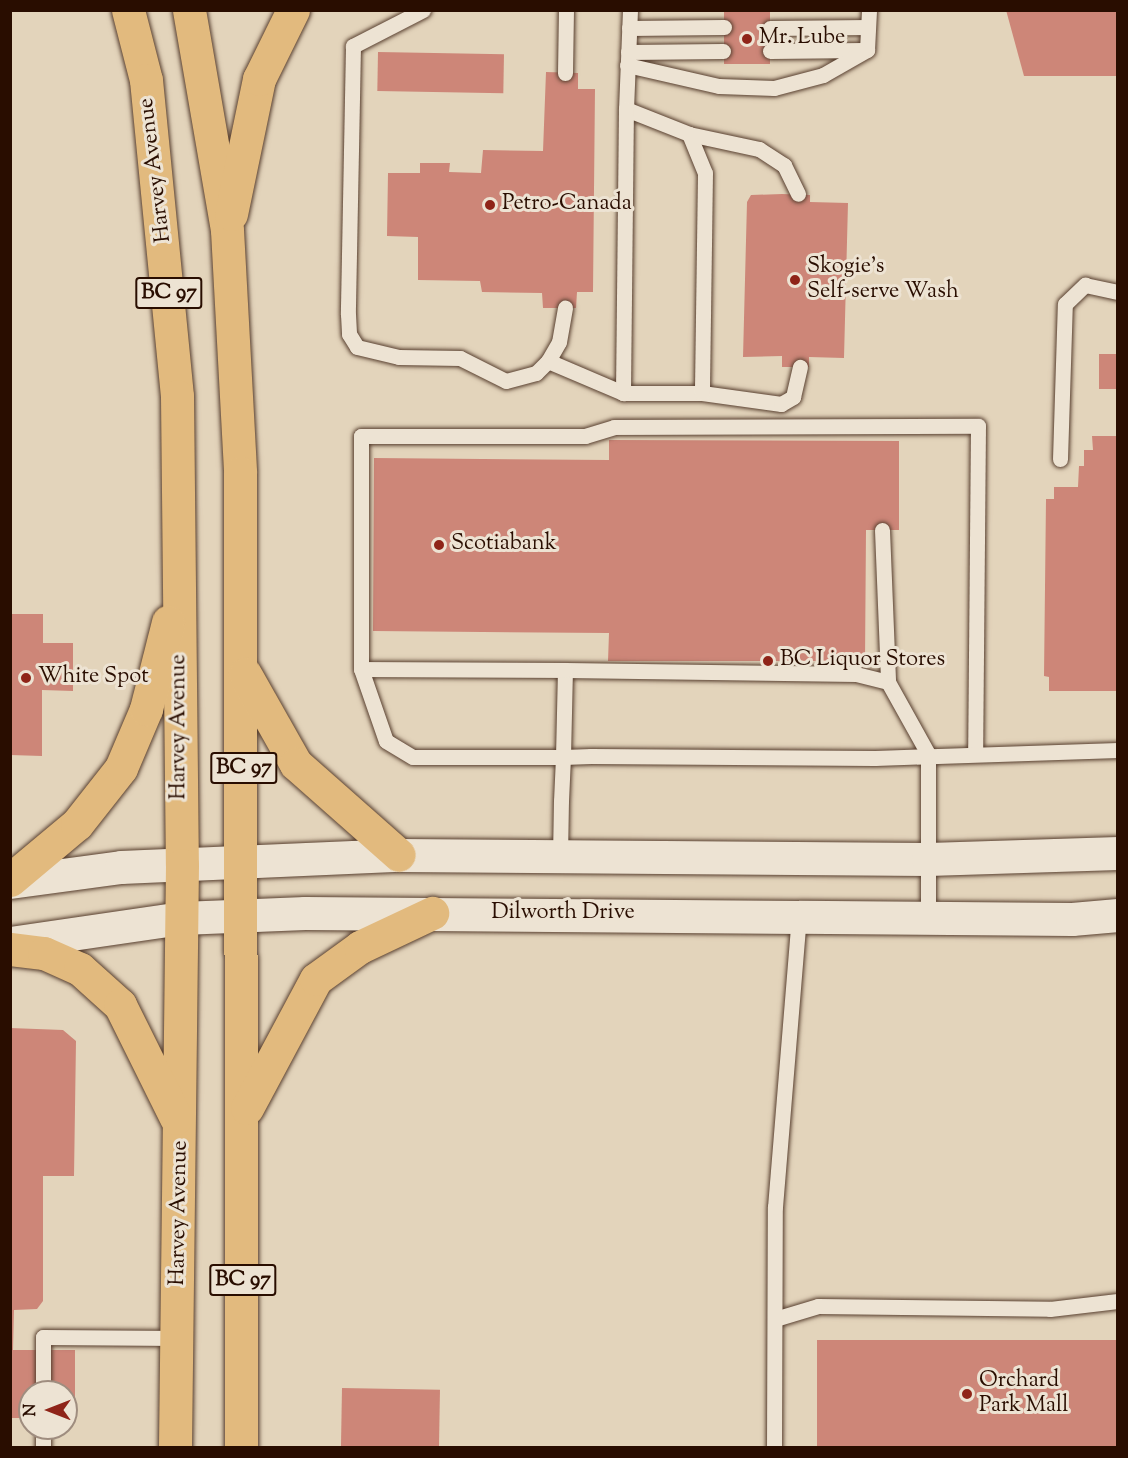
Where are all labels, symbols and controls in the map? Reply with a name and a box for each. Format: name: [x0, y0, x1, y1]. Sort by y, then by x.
place label: Mr. Lube: [759, 26, 845, 52]
marker: Mr. Lube: [740, 32, 754, 46]
street label: Harvey Avenue: [134, 96, 178, 244]
place label: Petro-Canada: [502, 192, 632, 218]
marker: Petro-Canada: [483, 198, 497, 212]
place label: Skogie's Self-serve Wash: [807, 254, 959, 306]
marker: Skogie's Self-serve Wash: [788, 273, 802, 287]
road number: BC 97: [134, 275, 204, 311]
place label: Scotiabank: [451, 532, 557, 558]
marker: Scotiabank: [432, 538, 446, 552]
place label: BC Liquor Stores: [780, 648, 945, 674]
street label: Harvey Avenue: [167, 654, 193, 800]
marker: BC Liquor Stores: [761, 654, 775, 668]
place label: White Spot: [38, 665, 149, 691]
marker: White Spot: [19, 671, 33, 685]
road number: BC 97: [210, 750, 278, 786]
street label: Dilworth Drive: [491, 901, 635, 927]
street label: Harvey Avenue: [166, 1140, 194, 1286]
road number: BC 97: [208, 1262, 278, 1298]
place label: Orchard Park Mall: [979, 1368, 1068, 1420]
north arrow: [18, 1380, 78, 1440]
marker: Orchard Park Mall: [960, 1387, 974, 1401]
text: N: [20, 1404, 43, 1416]

